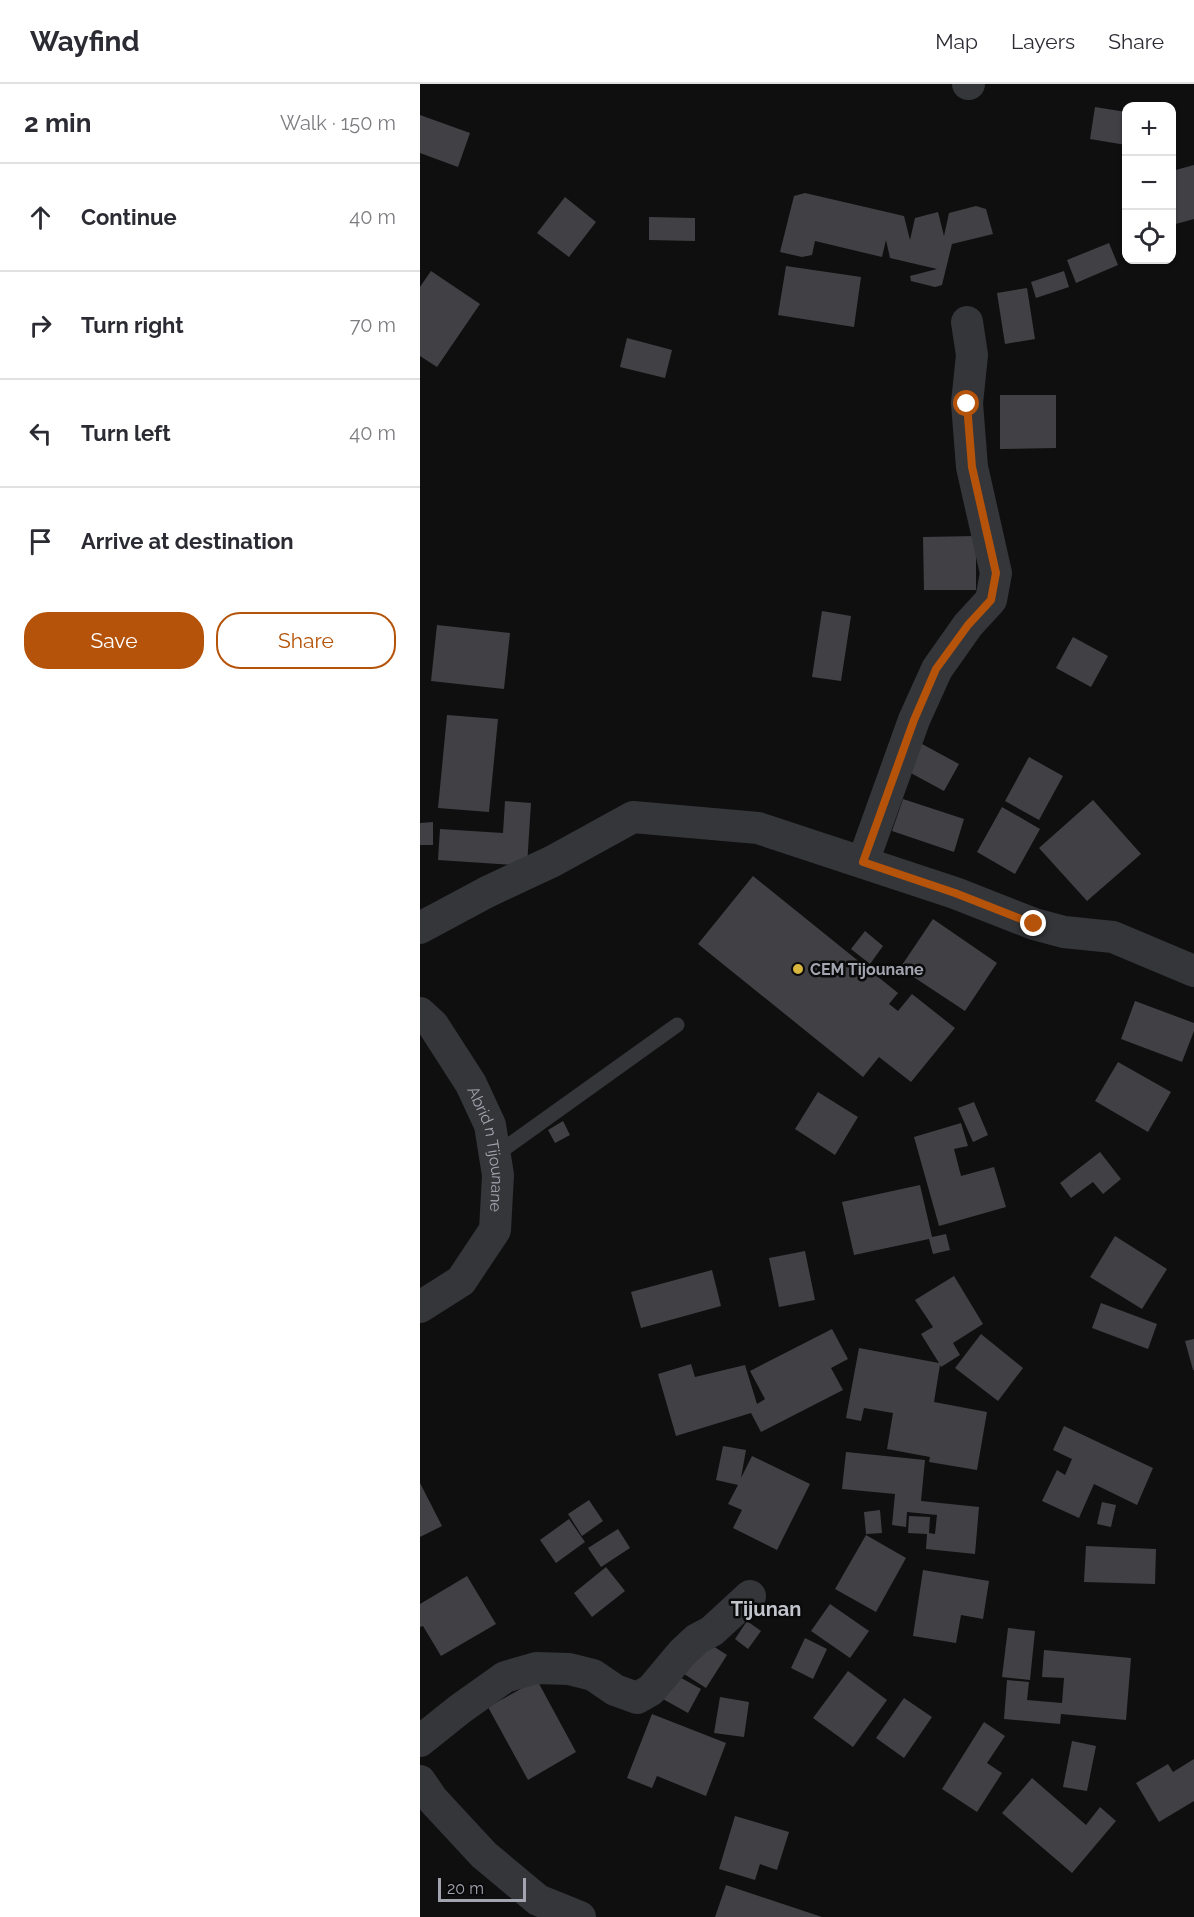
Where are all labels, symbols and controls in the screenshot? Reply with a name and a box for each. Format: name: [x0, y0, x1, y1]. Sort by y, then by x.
text: Wayfind: [30, 25, 140, 58]
text: Map: [935, 29, 978, 54]
text: Layers: [1011, 29, 1075, 54]
text: Share: [1108, 29, 1164, 54]
map controls: [1122, 102, 1176, 264]
button: +: [1122, 102, 1176, 156]
text: 2 min: [24, 108, 91, 138]
text: Walk · 150 m: [280, 111, 396, 135]
button: −: [1122, 156, 1176, 210]
icon: ahead: [24, 201, 57, 234]
text: Continue: [81, 204, 177, 230]
text: 40 m: [349, 205, 396, 229]
button: locate: [1122, 210, 1176, 264]
icon: right: [24, 309, 57, 342]
text: Turn right: [81, 312, 184, 338]
text: 70 m: [350, 313, 396, 337]
route start: [953, 390, 979, 416]
icon: left: [24, 417, 57, 450]
text: Turn left: [81, 420, 171, 446]
text: 40 m: [349, 421, 396, 445]
icon: arrive: [24, 525, 57, 558]
text: Arrive at destination: [81, 528, 294, 554]
button: Save: [24, 612, 204, 669]
button: Share: [216, 612, 396, 669]
route end: [1020, 910, 1046, 936]
place label: CEM Tijounane: [810, 960, 924, 979]
marker: CEM Tijounane: [791, 962, 805, 976]
street label: Abrid n Tijounane: [463, 1083, 507, 1213]
district label: Tijunan: [731, 1597, 801, 1621]
scale bar: [438, 1875, 526, 1902]
text: 20 m: [447, 1879, 484, 1898]

